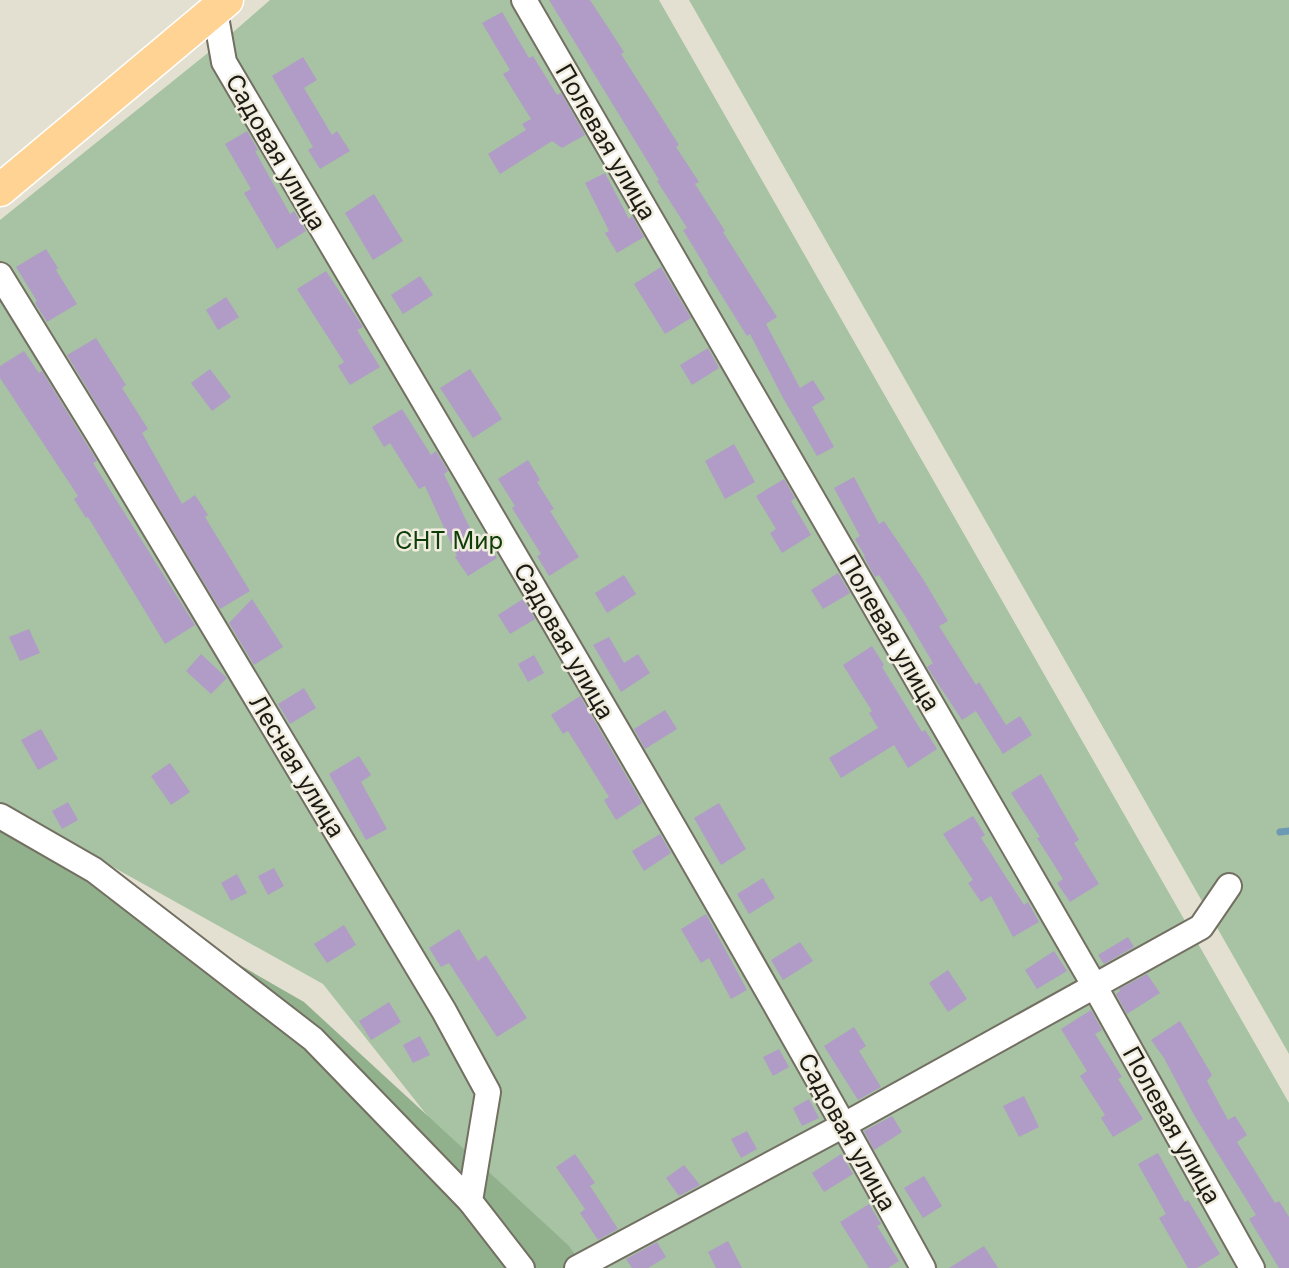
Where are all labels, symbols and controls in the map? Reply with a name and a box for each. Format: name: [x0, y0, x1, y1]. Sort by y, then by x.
street label: Полевая улица: [550, 59, 662, 225]
street label: Садовая улица: [220, 69, 332, 235]
park label: СНТ Мир: [395, 526, 503, 555]
street label: Полевая улица: [834, 550, 946, 716]
street label: Садовая улица: [508, 558, 620, 724]
street label: Лесная улица: [243, 689, 351, 843]
street label: Полевая улица: [1117, 1041, 1227, 1209]
street label: Садовая улица: [792, 1048, 902, 1216]

